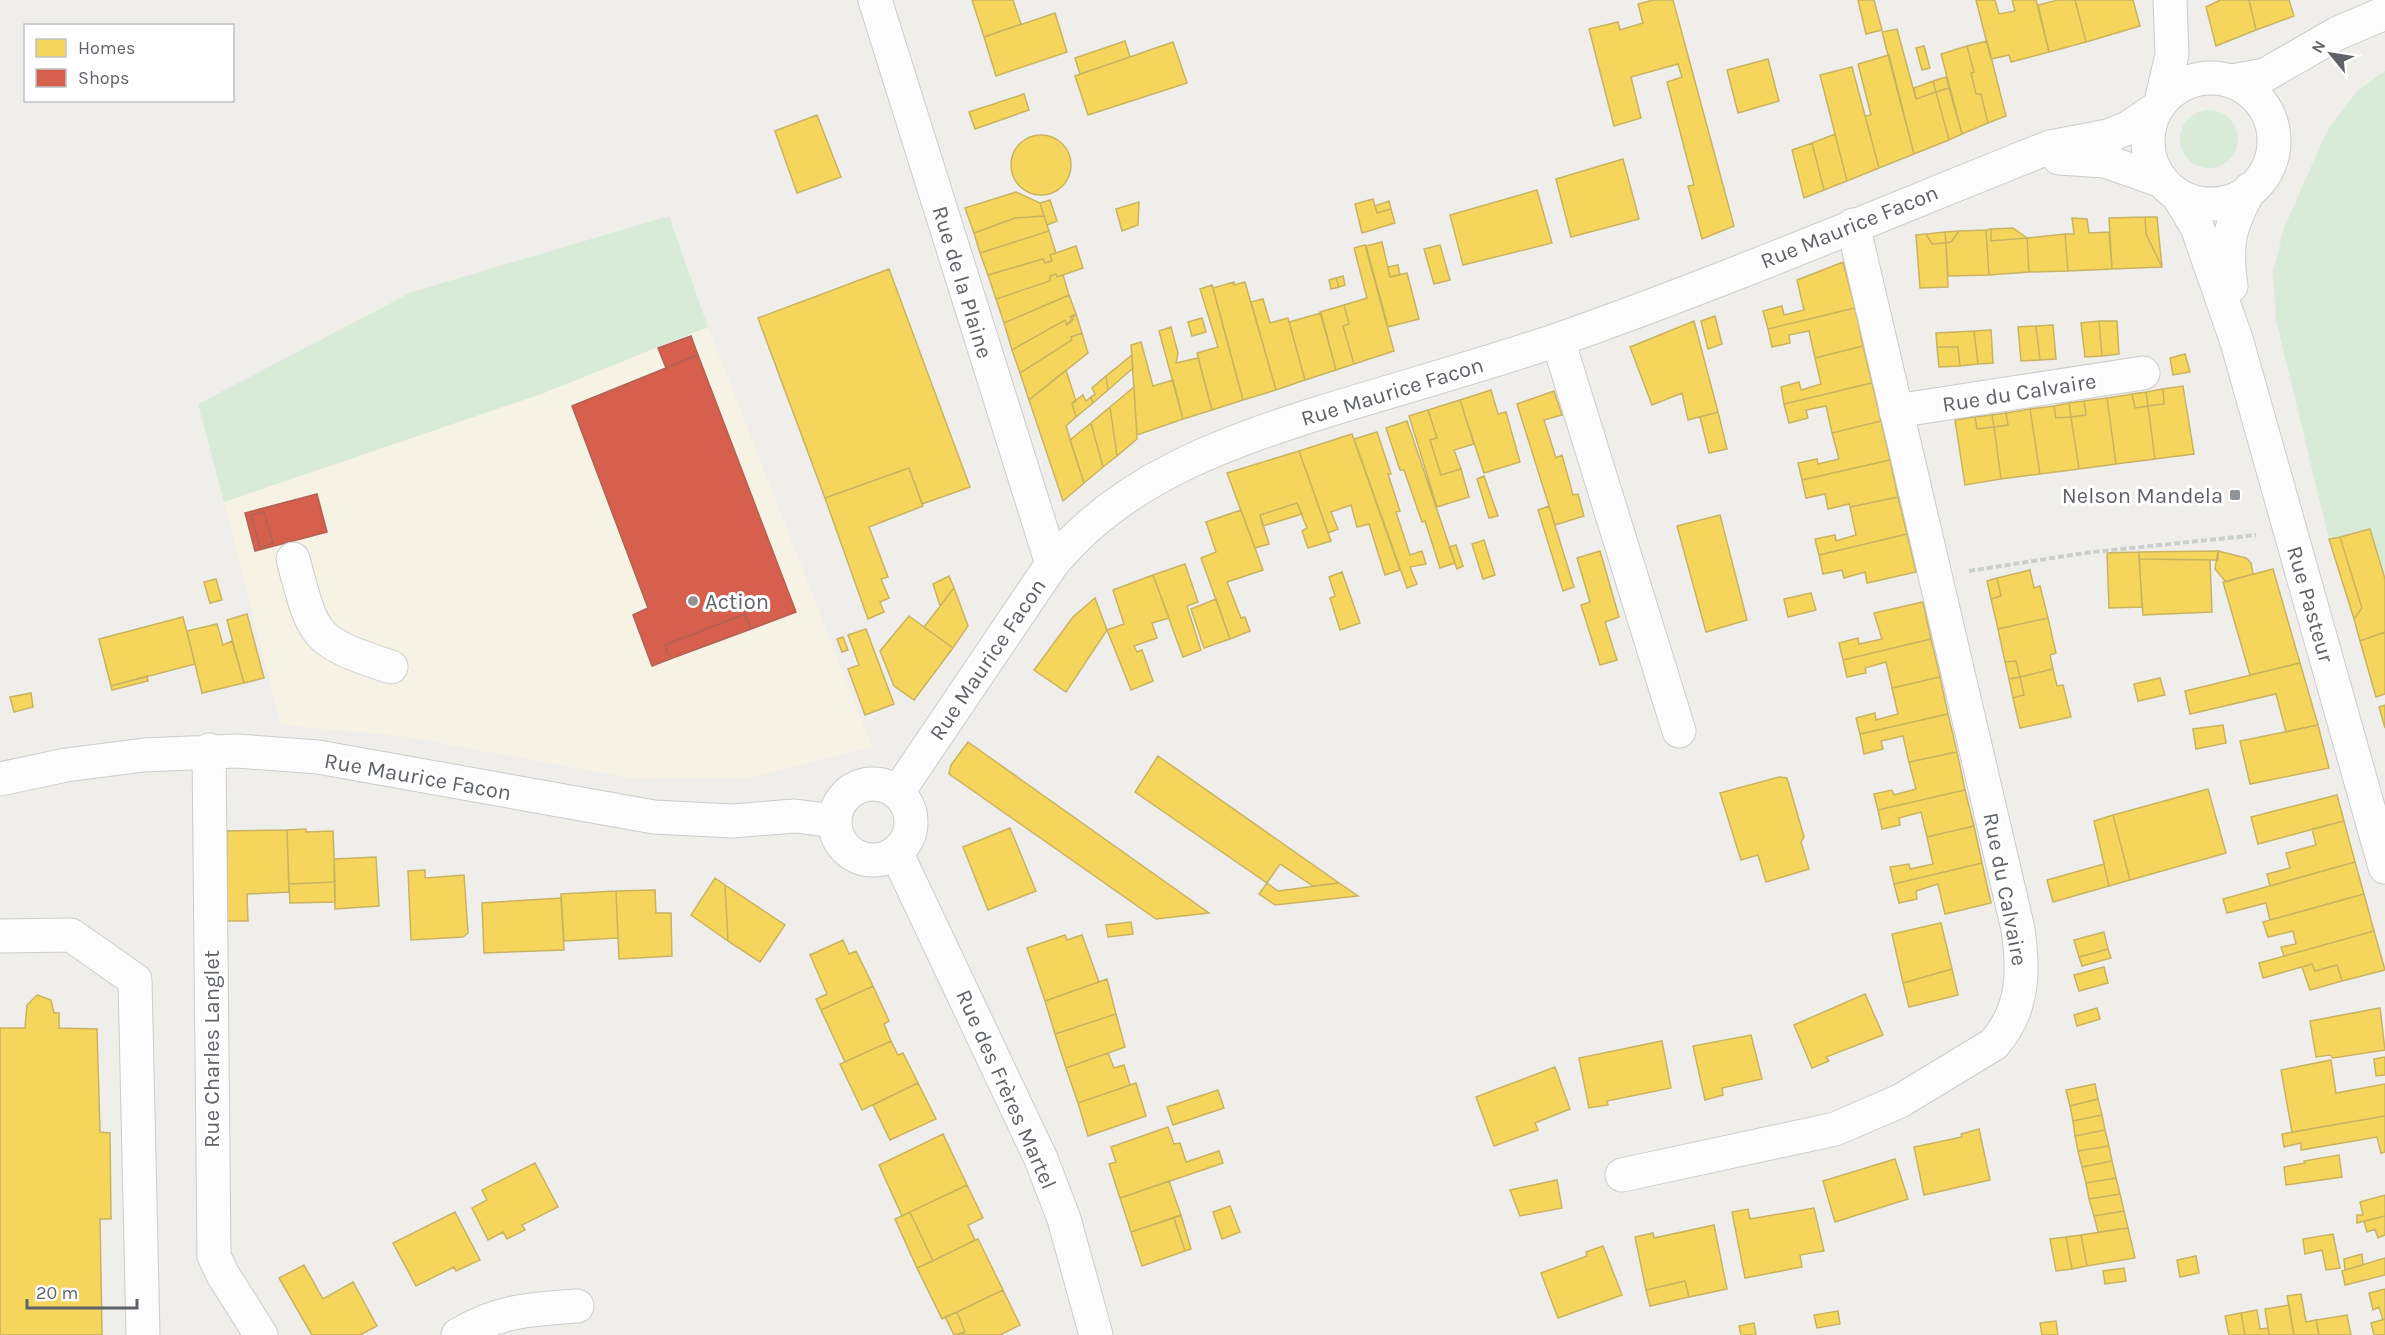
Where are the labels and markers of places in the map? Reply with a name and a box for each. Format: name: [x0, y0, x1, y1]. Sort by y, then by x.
place label: Nelson Mandela: [2062, 483, 2223, 509]
marker: Nelson Mandela: [2228, 488, 2242, 502]
place label: Action: [705, 589, 769, 615]
marker: Action: [686, 594, 700, 608]

